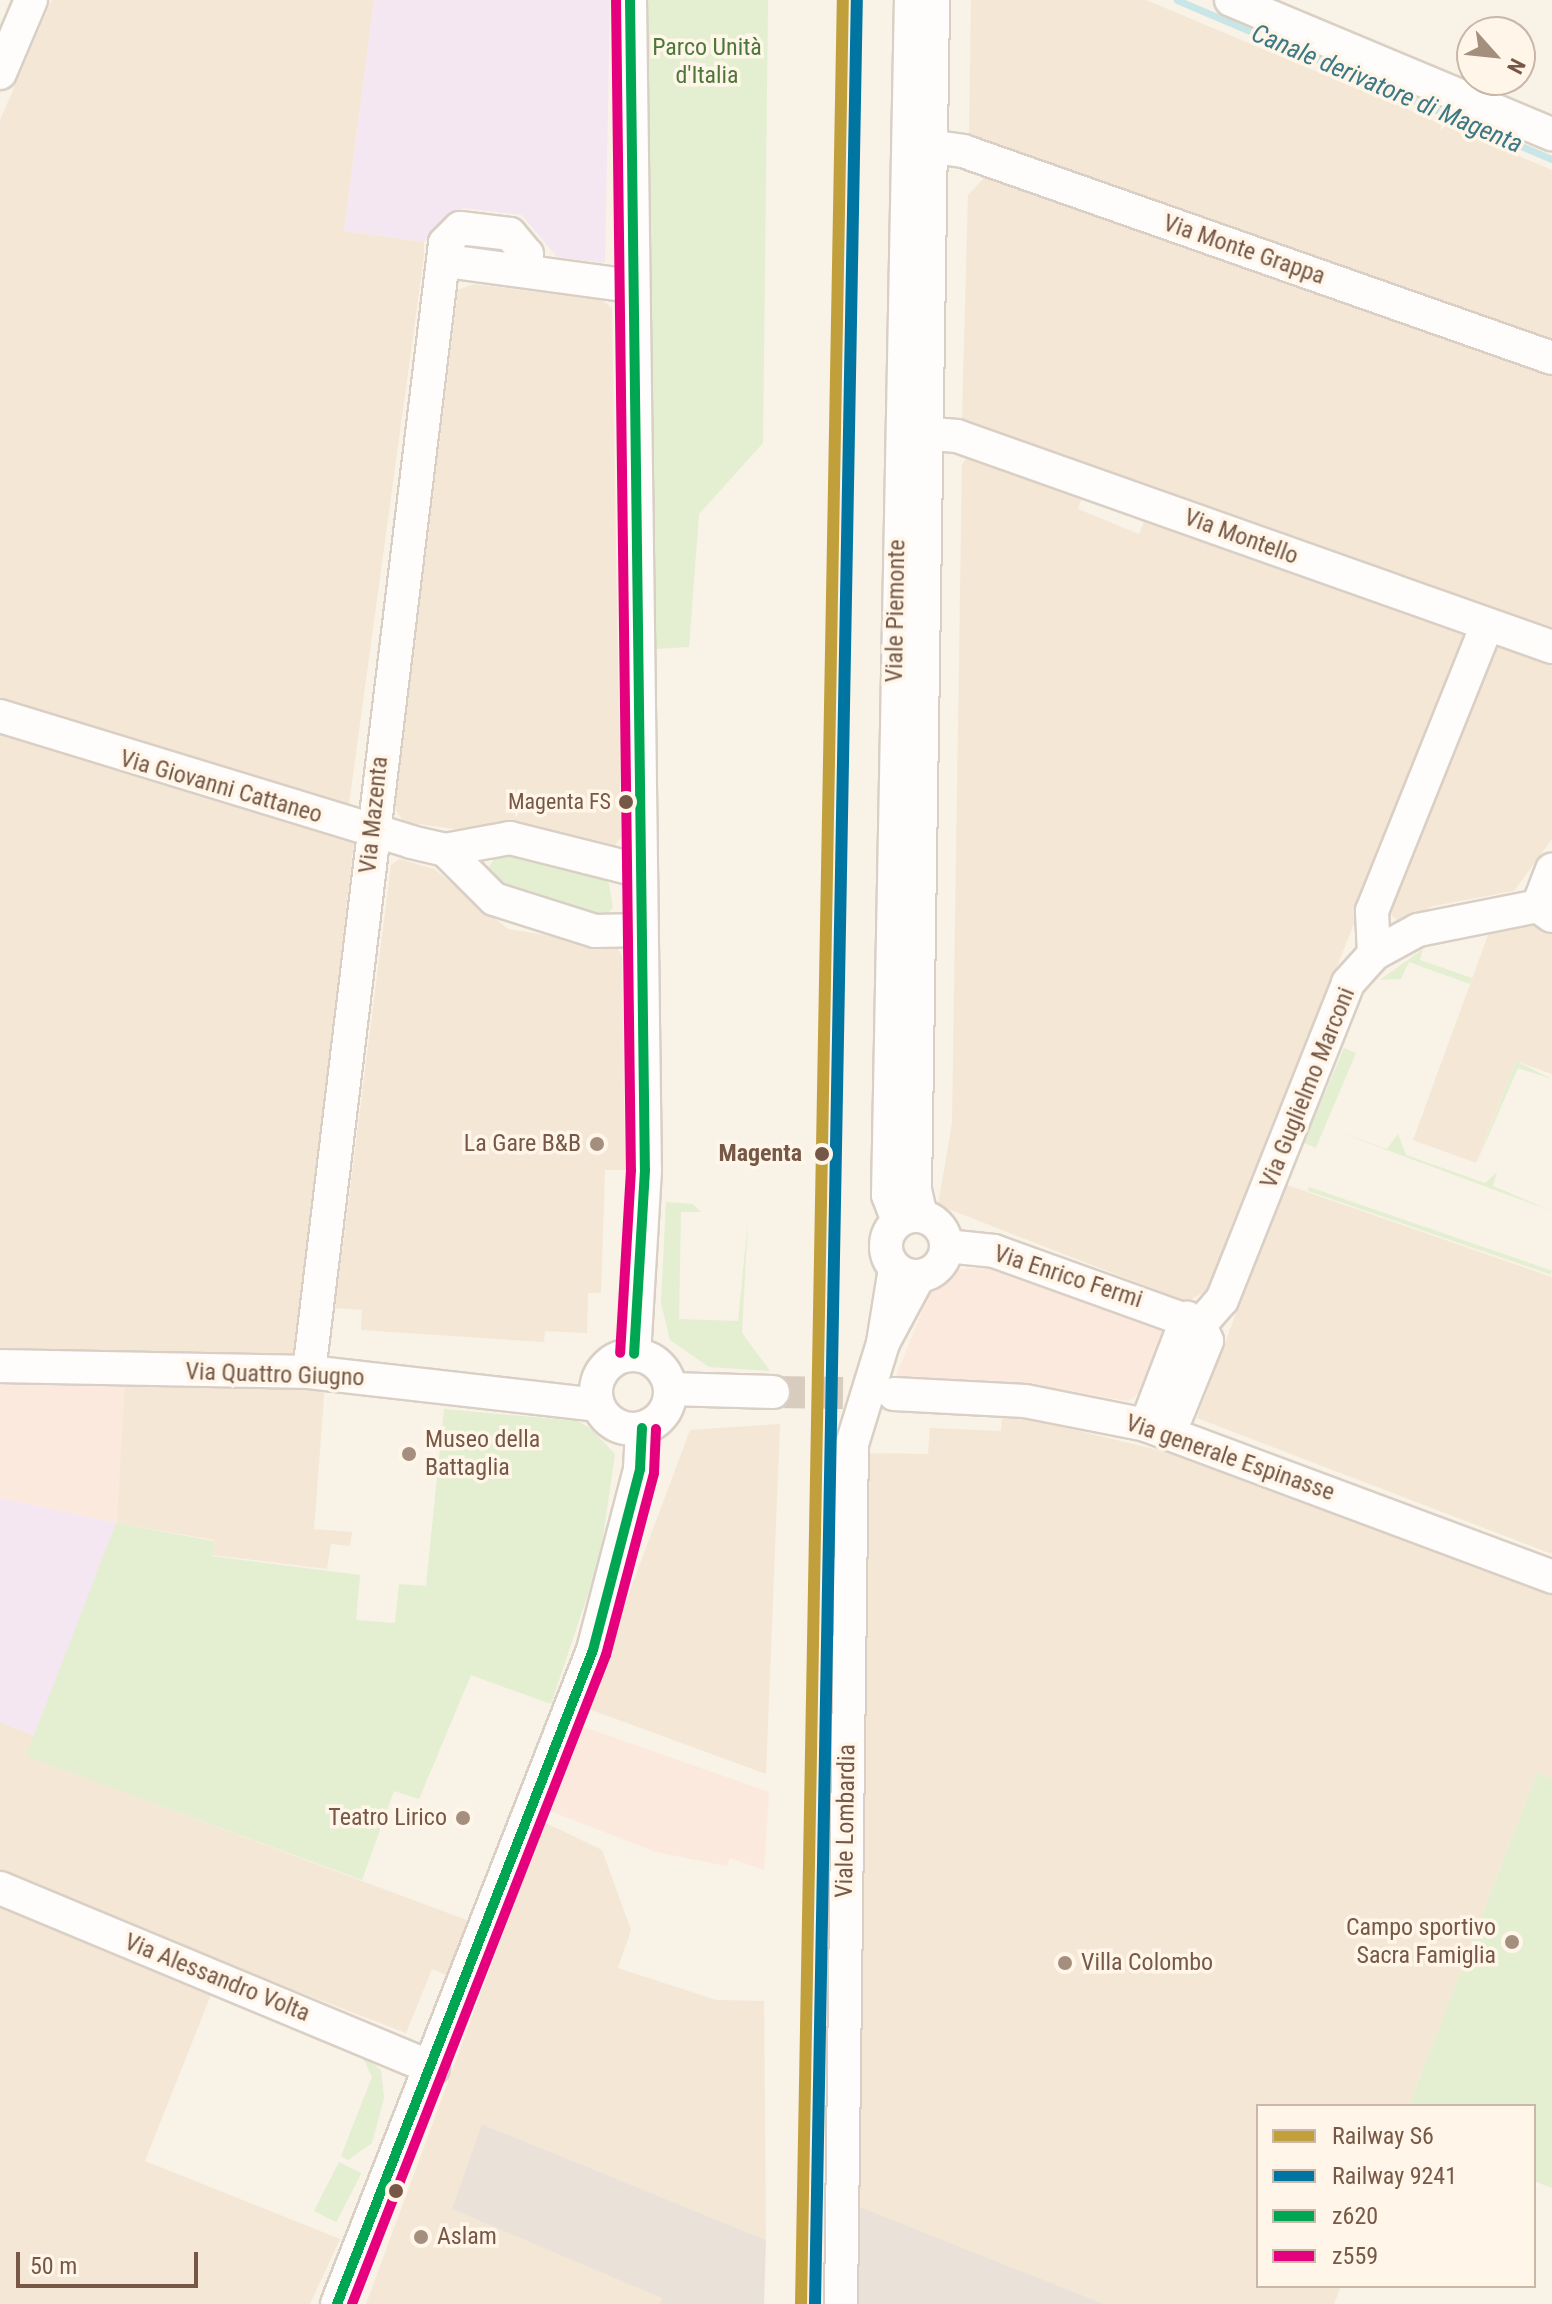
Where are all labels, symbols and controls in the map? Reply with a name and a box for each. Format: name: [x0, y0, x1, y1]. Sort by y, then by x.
north arrow: [1456, 16, 1536, 96]
water label: Canale derivatore di Magenta: [1247, 18, 1527, 160]
park label: Parco Unità d'Italia: [652, 34, 762, 90]
text: N: [1502, 55, 1530, 78]
street label: Via Monte Grappa: [1159, 209, 1329, 291]
street label: Via Montello: [1180, 503, 1302, 571]
street label: Viale Piemonte: [880, 539, 912, 683]
street label: Via Giovanni Cattaneo: [117, 744, 325, 830]
street label: Via Mazenta: [354, 755, 394, 875]
place label: Magenta FS: [508, 789, 611, 815]
marker: Magenta FS: [618, 794, 634, 810]
street label: Via Guglielmo Marconi: [1255, 983, 1361, 1193]
place label: La Gare B&B: [464, 1130, 581, 1158]
marker: La Gare B&B: [588, 1135, 606, 1153]
place label: Magenta: [718, 1140, 802, 1168]
marker: Magenta: [809, 1141, 835, 1167]
street label: Via Enrico Fermi: [990, 1239, 1146, 1315]
street label: Via Quattro Giugno: [185, 1357, 365, 1393]
street label: Via generale Espinasse: [1122, 1409, 1338, 1507]
place label: Museo della Battaglia: [425, 1426, 540, 1482]
marker: Museo della Battaglia: [400, 1445, 418, 1463]
street label: Viale Lombardia: [830, 1744, 862, 1898]
place label: Teatro Lirico: [328, 1804, 447, 1832]
marker: Teatro Lirico: [454, 1809, 472, 1827]
place label: Campo sportivo Sacra Famiglia: [1346, 1914, 1496, 1970]
street label: Via Alessandro Volta: [120, 1928, 314, 2028]
marker: Campo sportivo Sacra Famiglia: [1503, 1933, 1521, 1951]
place label: Villa Colombo: [1081, 1949, 1213, 1977]
marker: Villa Colombo: [1056, 1954, 1074, 1972]
legend: [1256, 2104, 1536, 2288]
text: Railway S6: [1332, 2122, 1434, 2150]
text: Railway 9241: [1332, 2162, 1457, 2190]
unlabelled marker: [388, 2183, 404, 2199]
text: z620: [1332, 2202, 1378, 2230]
place label: Aslam: [437, 2223, 497, 2251]
marker: Aslam: [412, 2228, 430, 2246]
scale bar: [20, 2236, 202, 2286]
text: z559: [1332, 2242, 1378, 2270]
text: 50 m: [30, 2252, 77, 2280]

